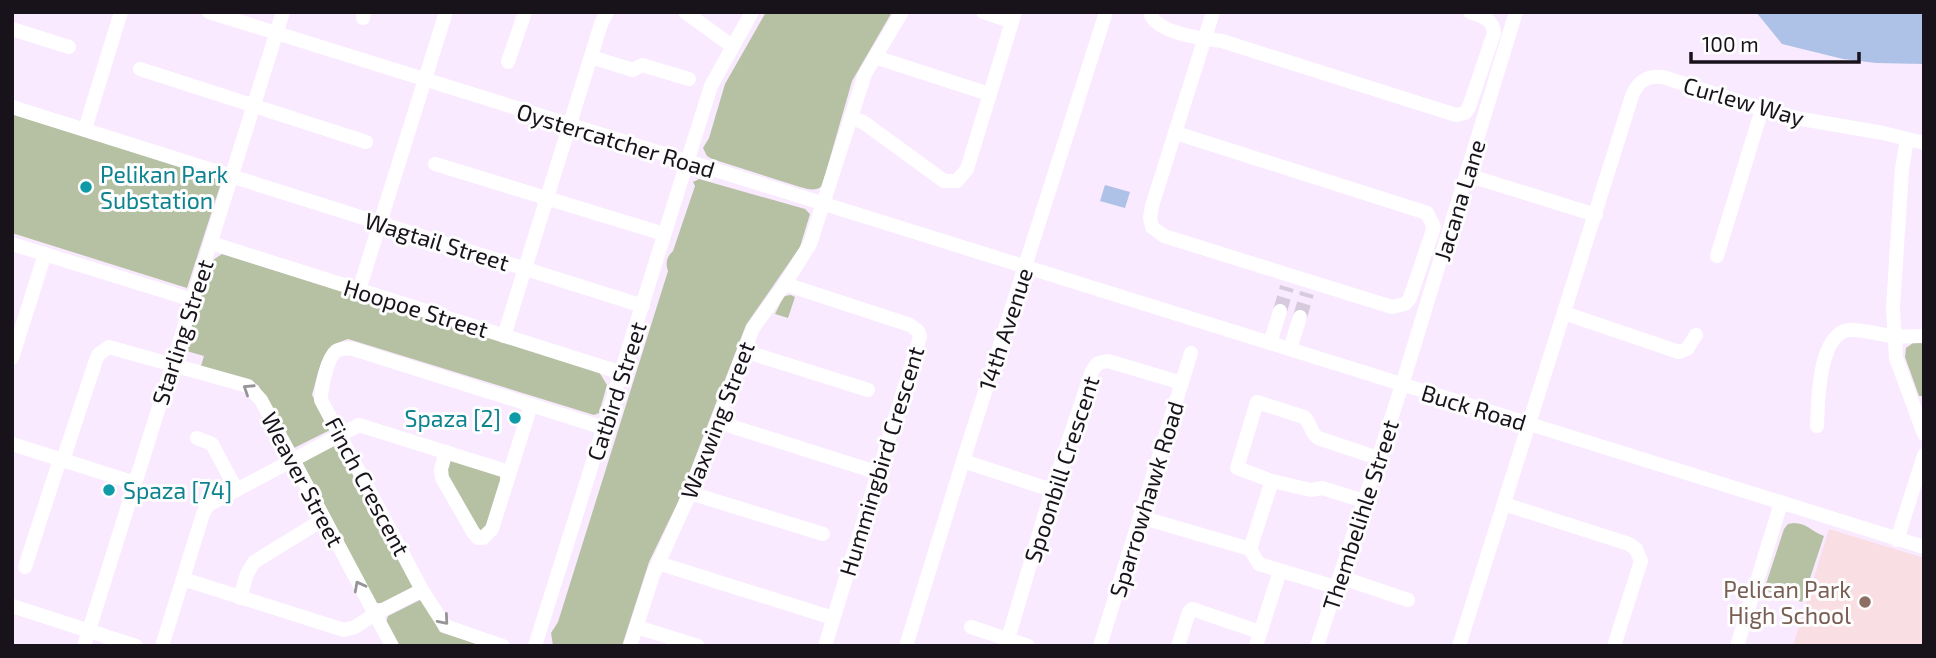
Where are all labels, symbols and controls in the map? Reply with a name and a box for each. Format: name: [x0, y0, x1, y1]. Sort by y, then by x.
scale bar: [1691, 21, 1859, 65]
text: 100 m: [1702, 31, 1759, 56]
street label: Curlew Way: [1680, 70, 1808, 132]
street label: Oystercatcher Road: [514, 97, 718, 183]
street label: Jacana Lane: [1427, 136, 1491, 264]
place label: Pelikan Park Substation: [100, 160, 228, 214]
marker: Pelikan Park Substation: [78, 179, 94, 195]
street label: Wagtail Street: [361, 206, 513, 276]
street label: Starling Street: [145, 256, 219, 408]
street label: 14th Avenue: [972, 264, 1038, 394]
street label: Hoopoe Street: [341, 273, 492, 343]
street label: Catbird Street: [580, 318, 652, 464]
street label: Waxwing Street: [674, 337, 760, 503]
street label: Hummingbird Crescent: [833, 343, 929, 579]
street label: Spoonbill Crescent: [1018, 372, 1104, 566]
street label: Buck Road: [1418, 378, 1530, 436]
one-way arrow: [243, 385, 256, 398]
street label: Sparrowhawk Road: [1103, 398, 1189, 600]
place label: Spaza [2]: [405, 404, 501, 432]
street label: Weaver Street: [256, 407, 350, 551]
marker: Spaza [2]: [507, 410, 523, 426]
street label: Finch Crescent: [320, 412, 416, 560]
street label: Thembelihle Street: [1316, 416, 1404, 614]
place label: Spaza [74]: [123, 476, 232, 504]
marker: Spaza [74]: [101, 482, 117, 498]
place label: Pelican Park High School: [1723, 575, 1851, 629]
one-way arrow: [354, 580, 368, 593]
marker: Pelican Park High School: [1857, 594, 1873, 610]
one-way arrow: [435, 613, 448, 625]

